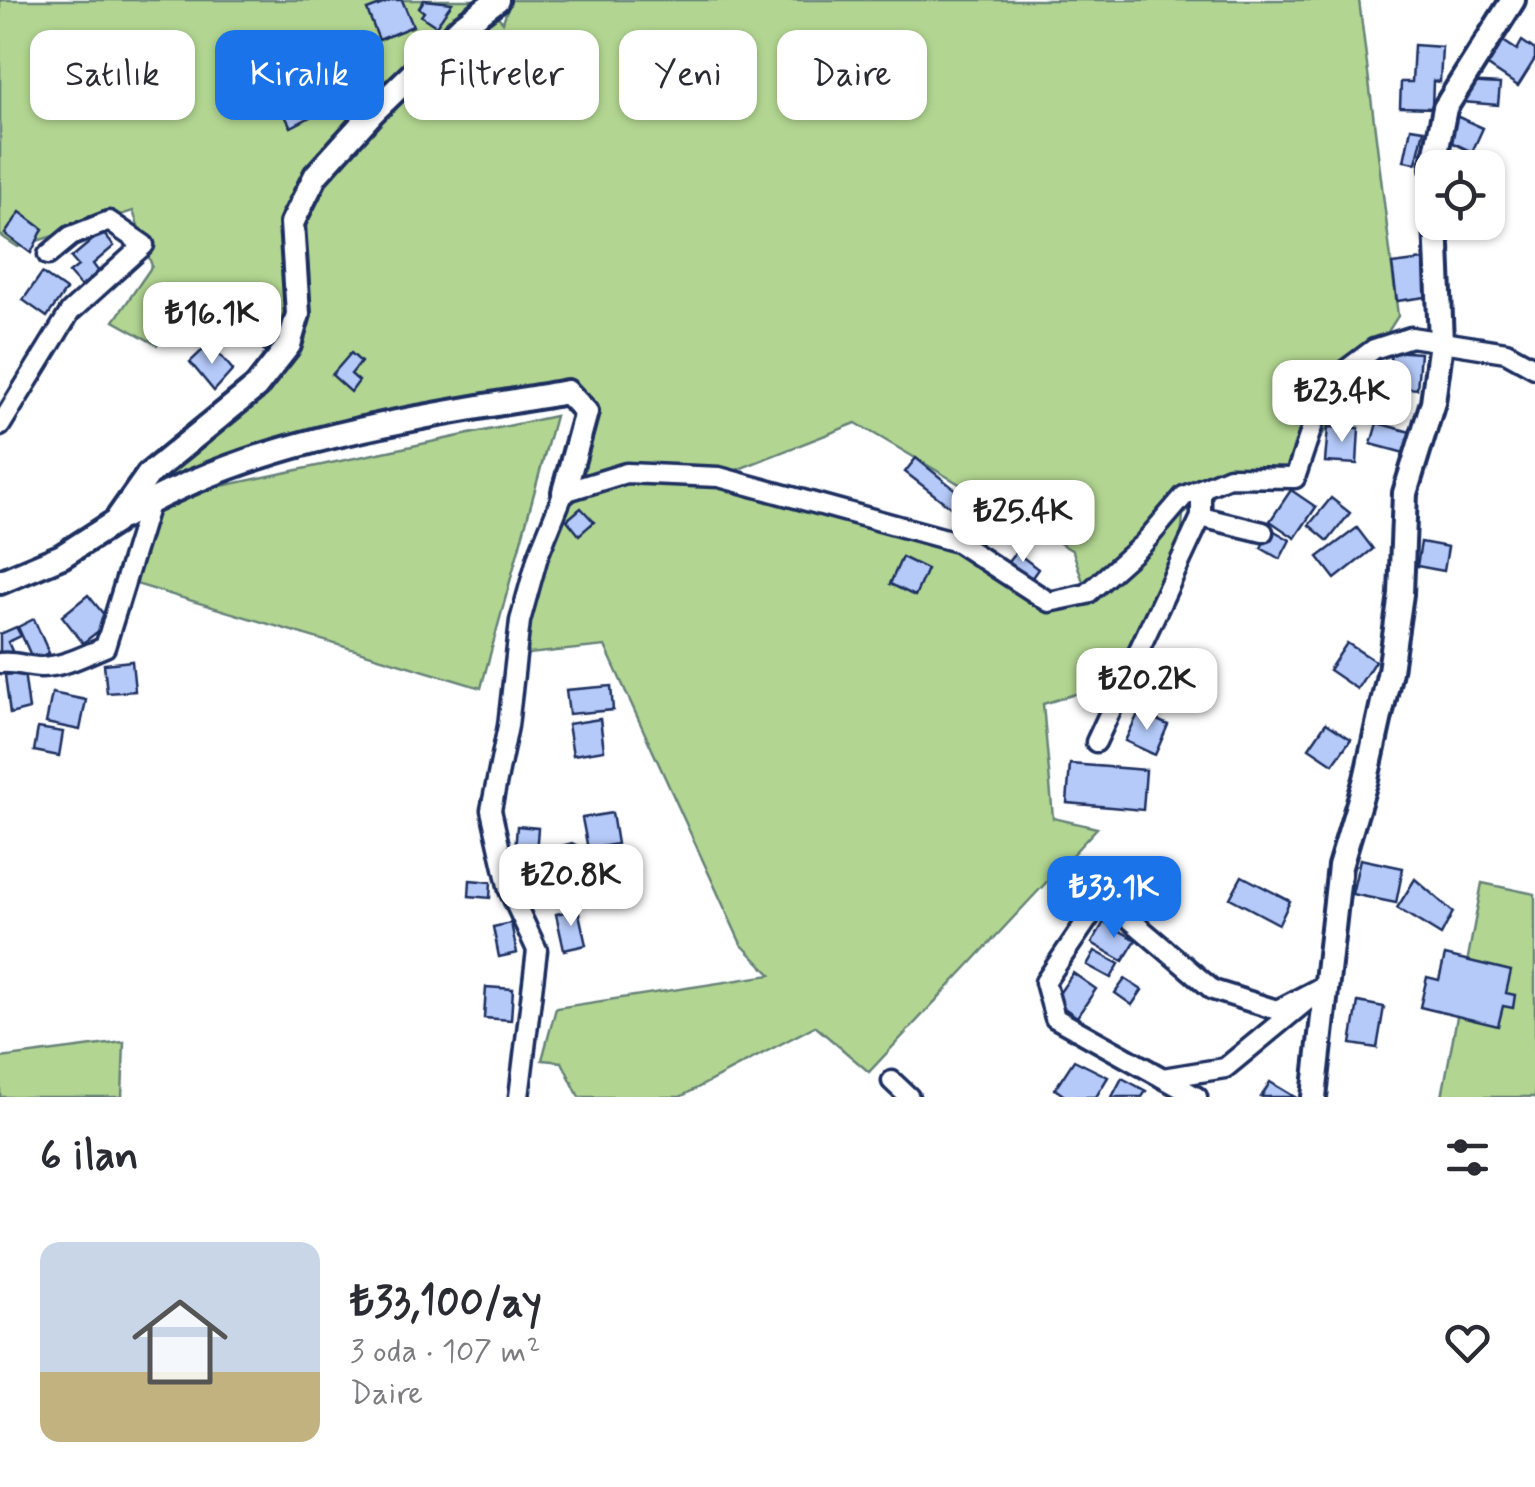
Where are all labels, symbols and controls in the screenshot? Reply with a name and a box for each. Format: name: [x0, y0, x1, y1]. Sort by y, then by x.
chip: Satılık: [30, 30, 195, 120]
chip: Kiralık: [215, 30, 384, 120]
chip: Filtreler: [404, 30, 599, 120]
chip: Yeni: [619, 30, 757, 120]
chip: Daire: [777, 30, 927, 120]
map controls: [1415, 150, 1505, 240]
button: locate: [1415, 150, 1505, 240]
pin: ₺16.1K: [131, 282, 293, 367]
text: ₺16.1K: [165, 293, 259, 335]
pin: ₺23.4K: [1261, 360, 1423, 445]
text: ₺23.4K: [1294, 371, 1390, 413]
pin: ₺25.4K: [942, 480, 1104, 565]
text: ₺25.4K: [974, 491, 1072, 533]
pin: ₺20.2K: [1066, 648, 1228, 733]
text: ₺20.2K: [1098, 659, 1196, 701]
pin: ₺20.8K: [490, 844, 652, 929]
text: ₺20.8K: [521, 855, 621, 897]
pin: ₺33.1K: [1033, 856, 1195, 941]
text: ₺33.1K: [1069, 867, 1159, 909]
text: 6 ilan: [40, 1130, 139, 1185]
icon: filters: [1440, 1130, 1495, 1185]
text: ₺33,100/ay: [350, 1276, 542, 1331]
icon: home: [120, 1282, 240, 1402]
icon: heart: [1440, 1315, 1495, 1370]
text: 3 oda · 107 m²: [350, 1331, 540, 1373]
text: Daire: [350, 1373, 423, 1415]

